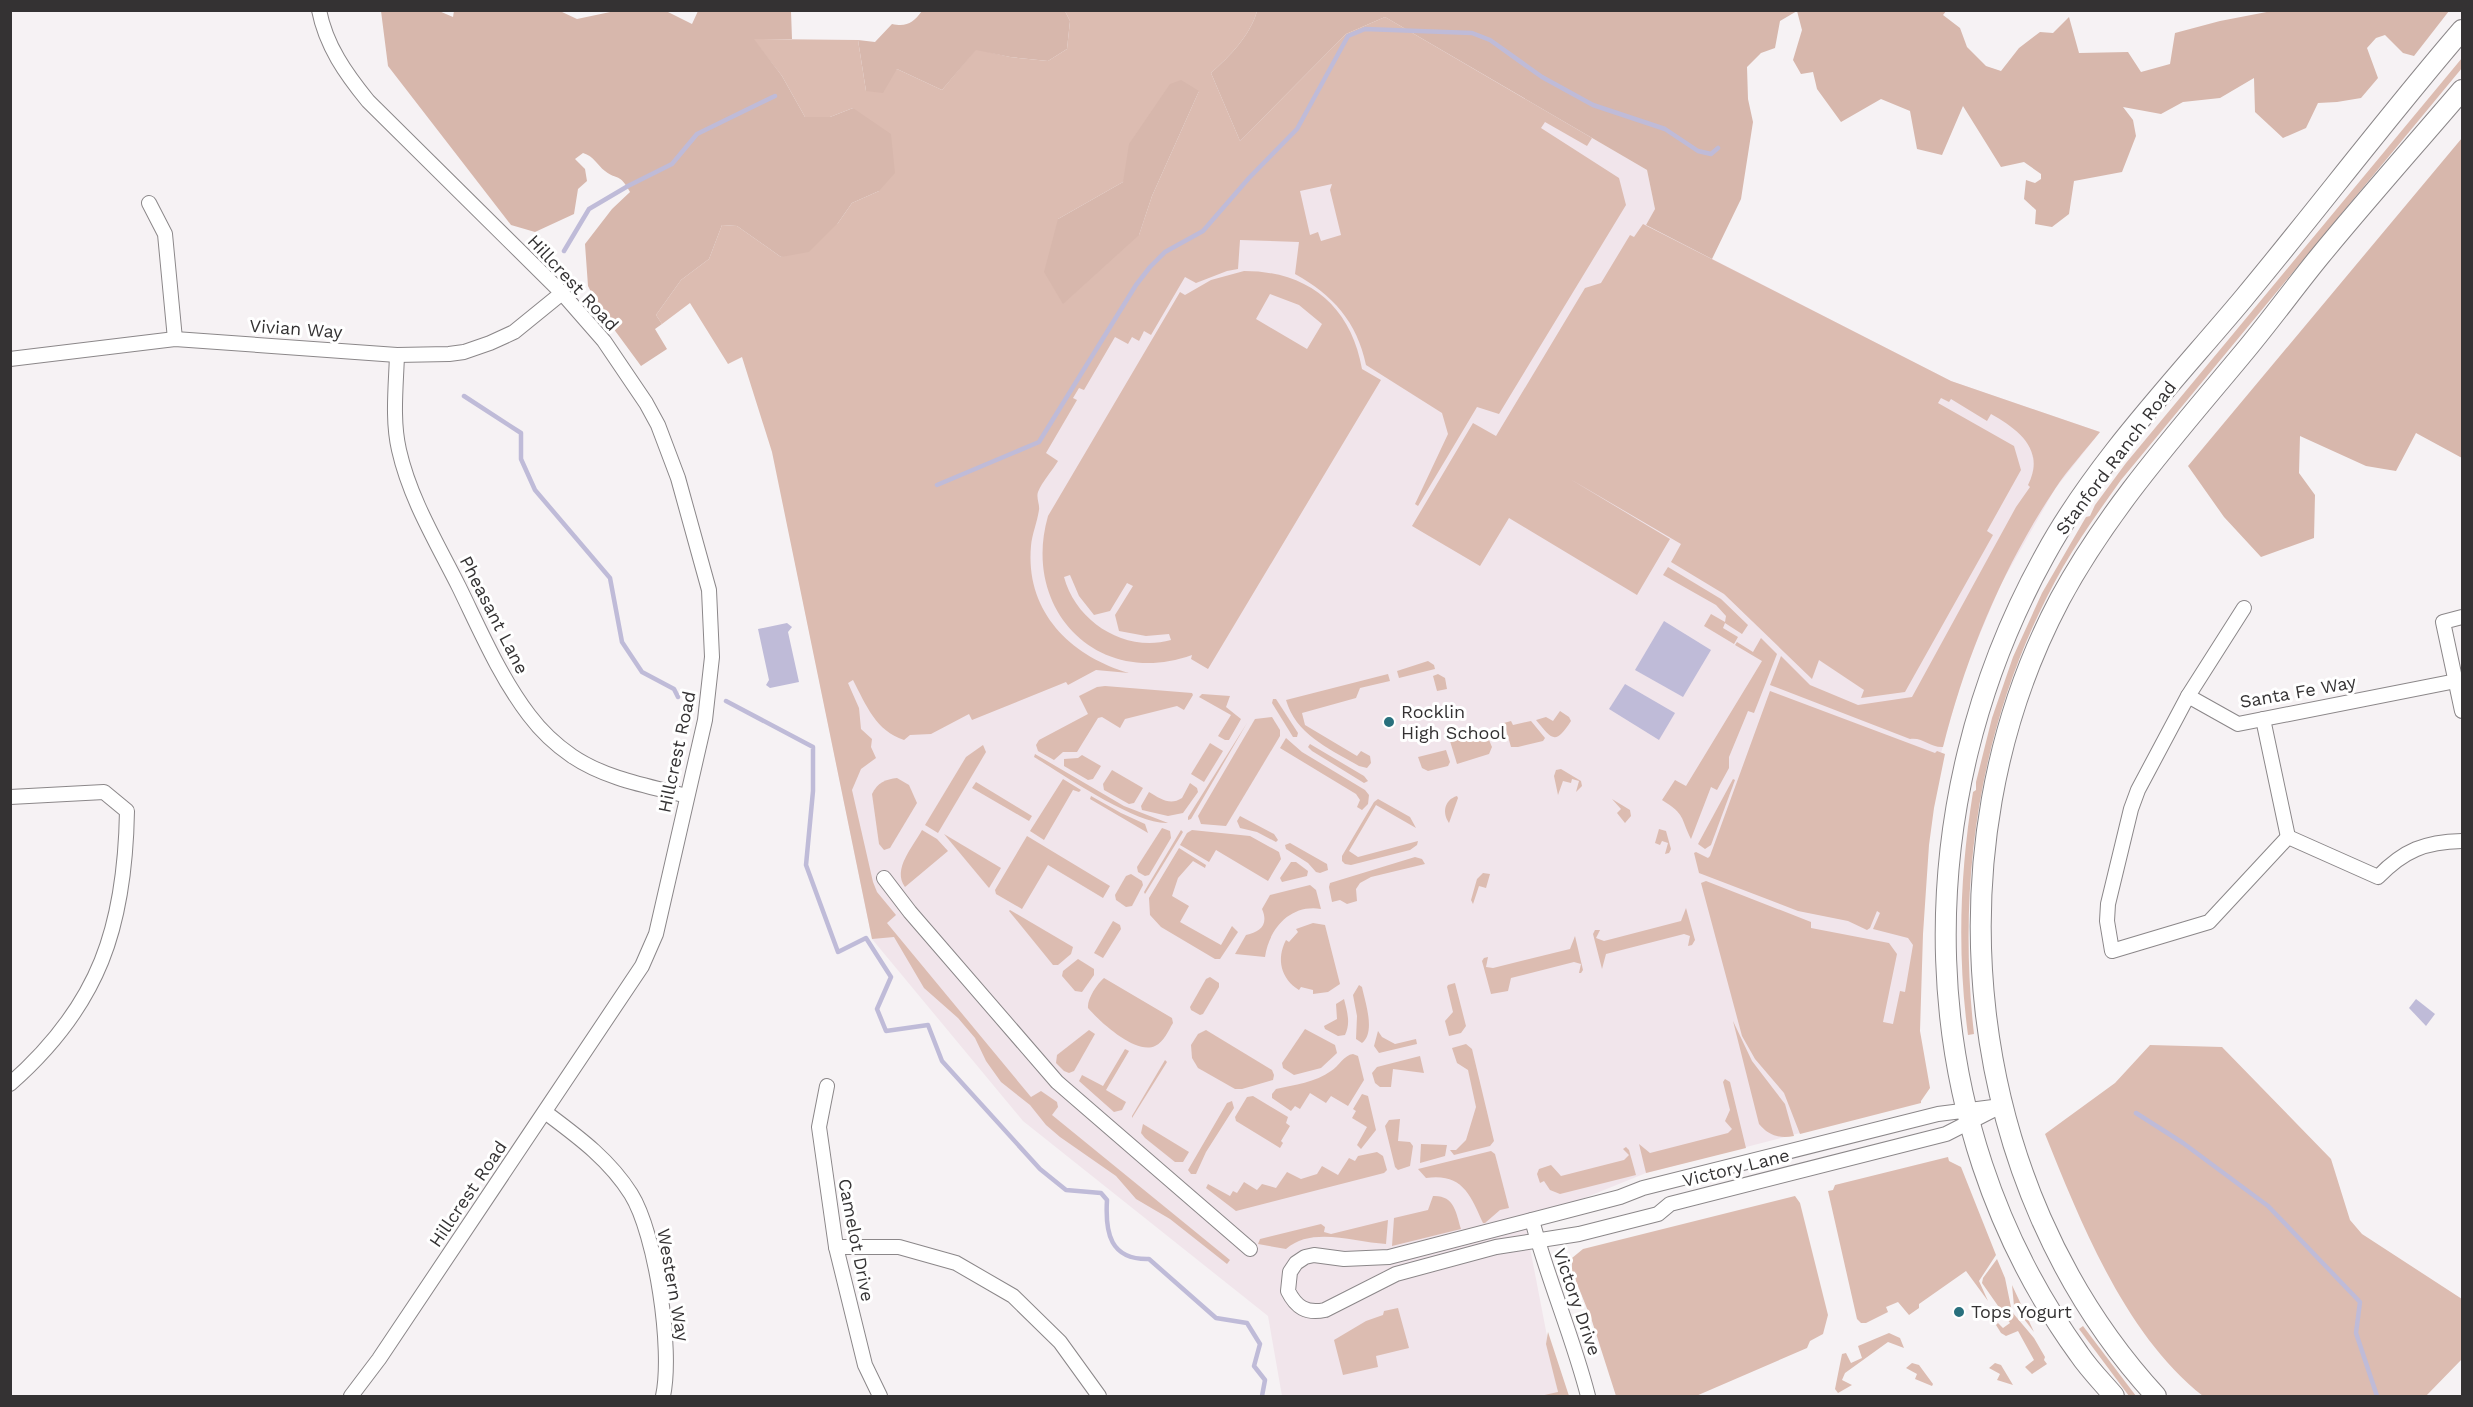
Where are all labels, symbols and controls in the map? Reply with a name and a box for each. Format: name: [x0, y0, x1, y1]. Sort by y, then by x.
street label: Hillcrest Road: [524, 230, 623, 335]
street label: Vivian Way: [249, 315, 344, 342]
street label: Stanford Ranch Road: [2051, 377, 2180, 539]
street label: Pheasant Lane: [456, 552, 533, 677]
street label: Santa Fe Way: [2238, 671, 2358, 712]
street label: Hillcrest Road: [653, 689, 700, 815]
place label: Rocklin High School: [1401, 701, 1506, 743]
marker: Rocklin High School: [1382, 715, 1396, 729]
street label: Hillcrest Road: [424, 1137, 511, 1251]
street label: Victory Lane: [1680, 1144, 1792, 1191]
street label: Camelot Drive: [834, 1177, 879, 1303]
street label: Western Way: [653, 1227, 694, 1344]
street label: Victory Drive: [1549, 1245, 1606, 1358]
place label: Tops Yogurt: [1971, 1301, 2072, 1322]
marker: Tops Yogurt: [1952, 1305, 1966, 1319]

